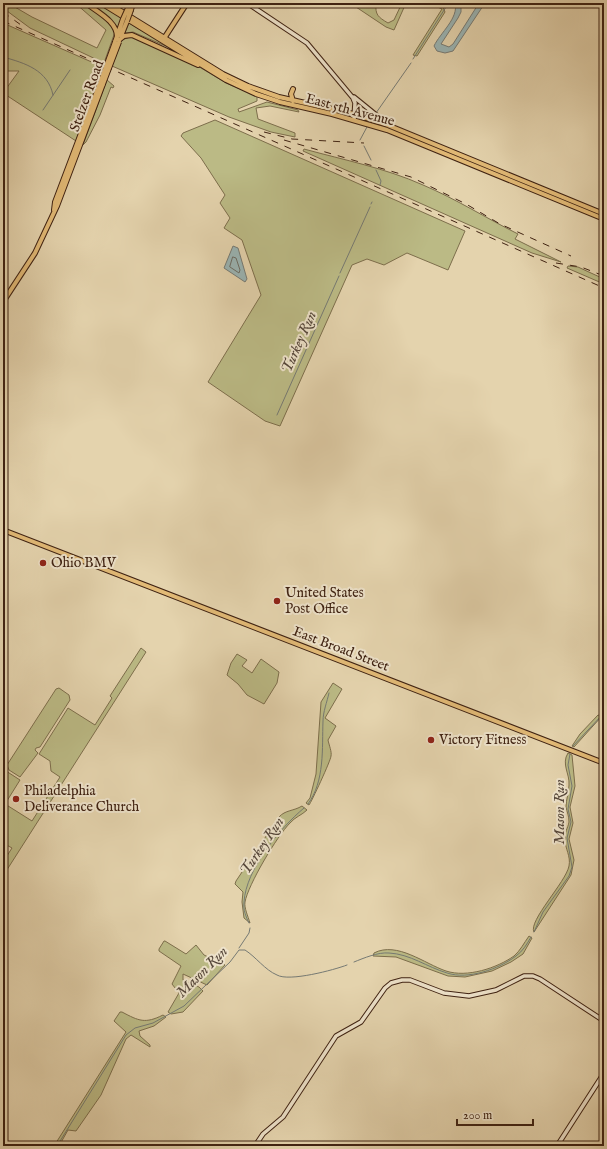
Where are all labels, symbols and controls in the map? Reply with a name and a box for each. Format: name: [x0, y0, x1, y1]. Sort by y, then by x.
street label: Stelzer Road: [66, 57, 108, 134]
street label: East 5th Avenue: [303, 89, 397, 131]
water label: Turkey Run: [277, 308, 321, 376]
place label: Ohio BMV: [51, 554, 117, 572]
marker: Ohio BMV: [38, 558, 48, 568]
place label: United States Post Office: [285, 584, 364, 618]
marker: United States Post Office: [272, 596, 282, 606]
street label: East Broad Street: [290, 622, 392, 676]
place label: Victory Fitness: [438, 731, 526, 749]
marker: Victory Fitness: [426, 735, 436, 745]
water label: Mason Run: [550, 779, 569, 845]
place label: Philadelphia Deliverance Church: [24, 782, 140, 816]
marker: Philadelphia Deliverance Church: [11, 794, 21, 804]
water label: Turkey Run: [236, 813, 288, 879]
water label: Mason Run: [172, 942, 232, 1002]
scale bar: [457, 1101, 533, 1127]
text: 200 m: [463, 1108, 492, 1123]

